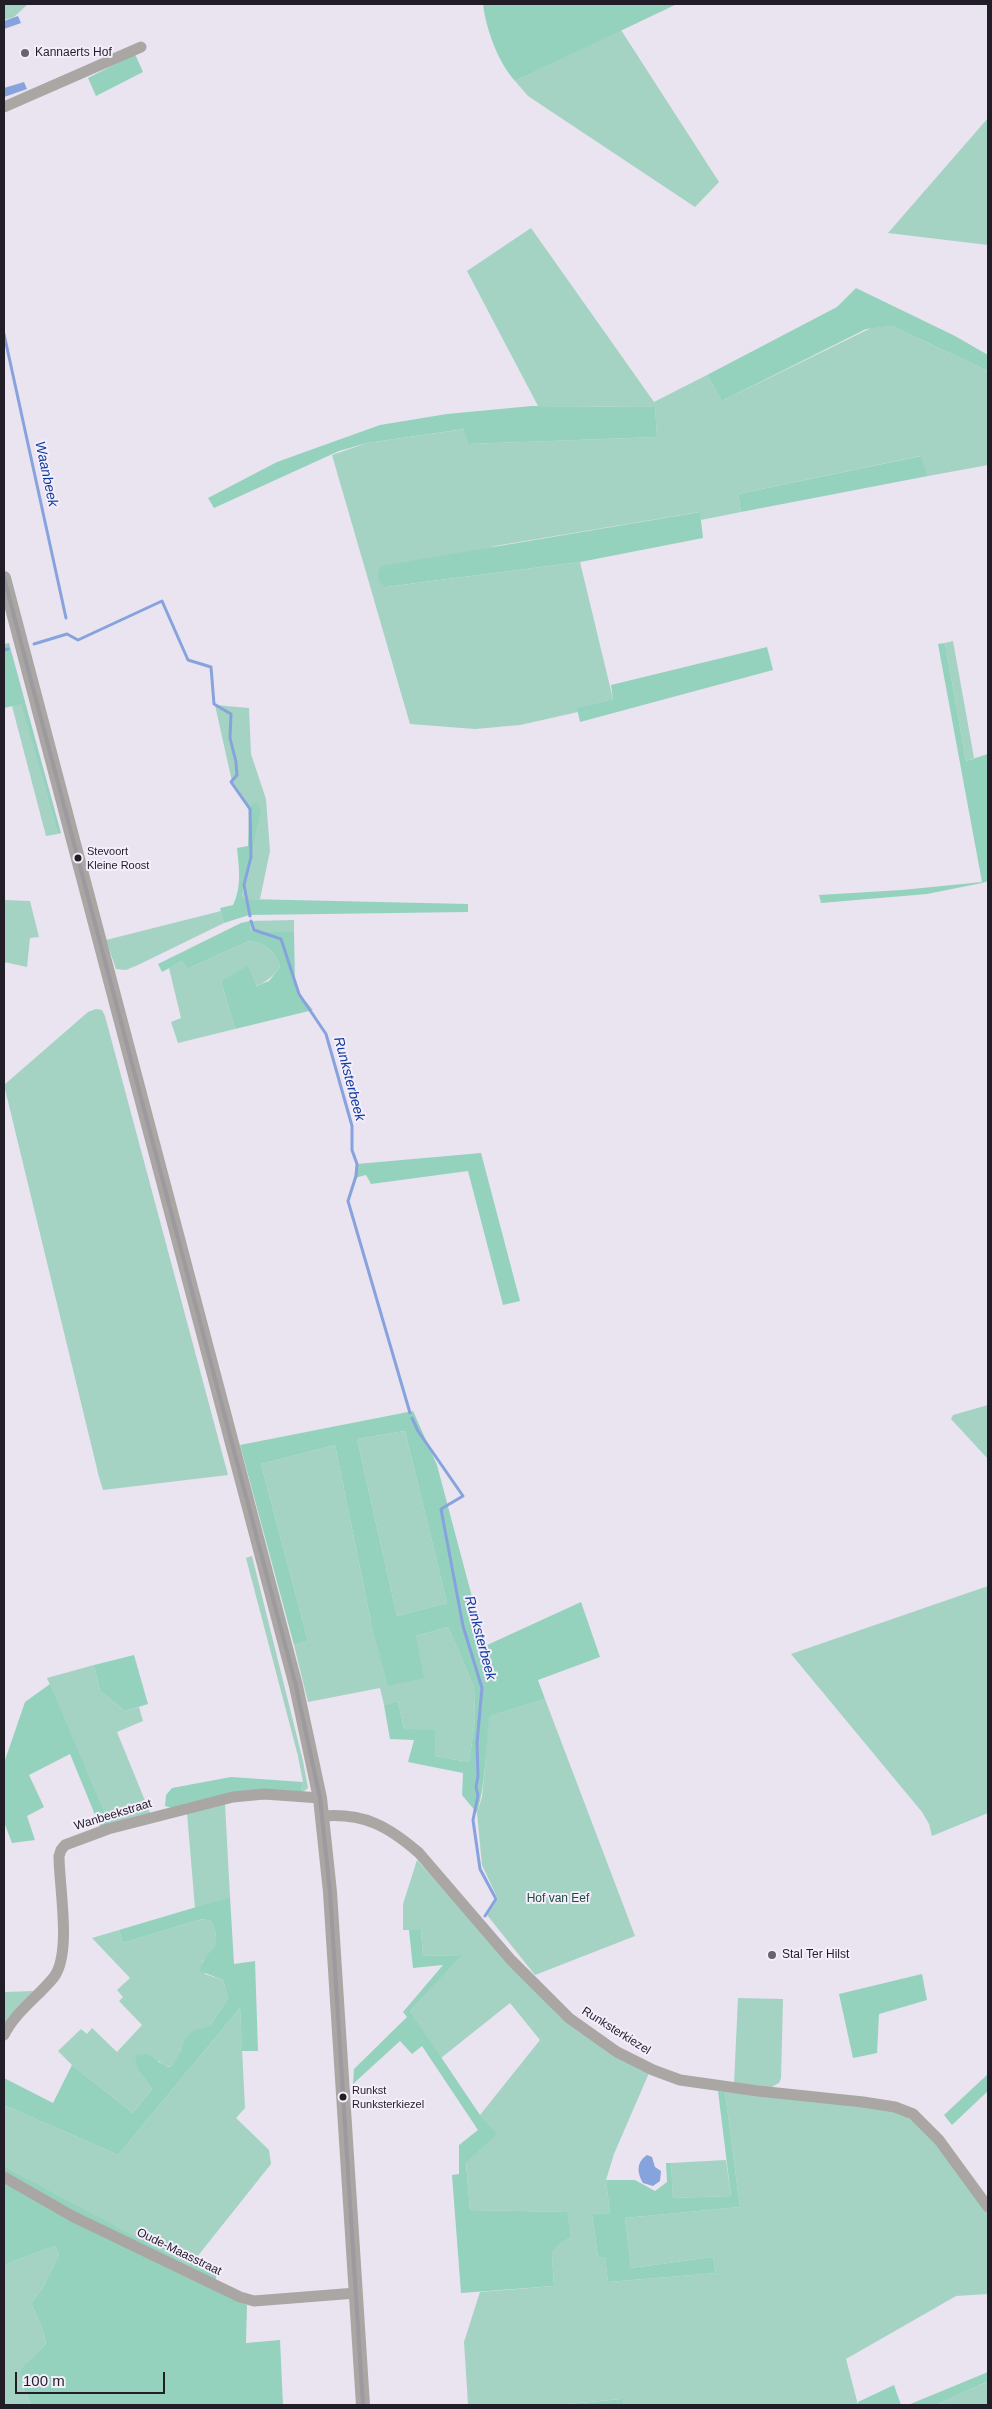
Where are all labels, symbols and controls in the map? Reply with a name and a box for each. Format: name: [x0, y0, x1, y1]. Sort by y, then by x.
place label: Kannaerts Hof: [35, 46, 112, 60]
marker: Kannaerts Hof: [19, 47, 31, 59]
water label: Waanbeek: [31, 440, 61, 508]
place label: Stevoort Kleine Roost: [87, 845, 149, 871]
marker: Stevoort Kleine Roost: [73, 853, 83, 863]
water label: Runksterbeek: [330, 1035, 368, 1123]
water label: Runksterbeek: [461, 1594, 499, 1682]
street label: Wanbeekstraat: [73, 1796, 153, 1834]
park label: Hof van Eef: [527, 1892, 589, 1906]
place label: Stal Ter Hilst: [782, 1948, 849, 1962]
marker: Stal Ter Hilst: [766, 1949, 778, 1961]
street label: Runksterkiezel: [579, 2004, 653, 2058]
place label: Runkst Runksterkiezel: [352, 2084, 424, 2110]
marker: Runkst Runksterkiezel: [338, 2092, 348, 2102]
street label: Oude-Maasstraat: [134, 2225, 224, 2279]
scale bar: [18, 2362, 168, 2394]
text: 100 m: [23, 2372, 65, 2389]

